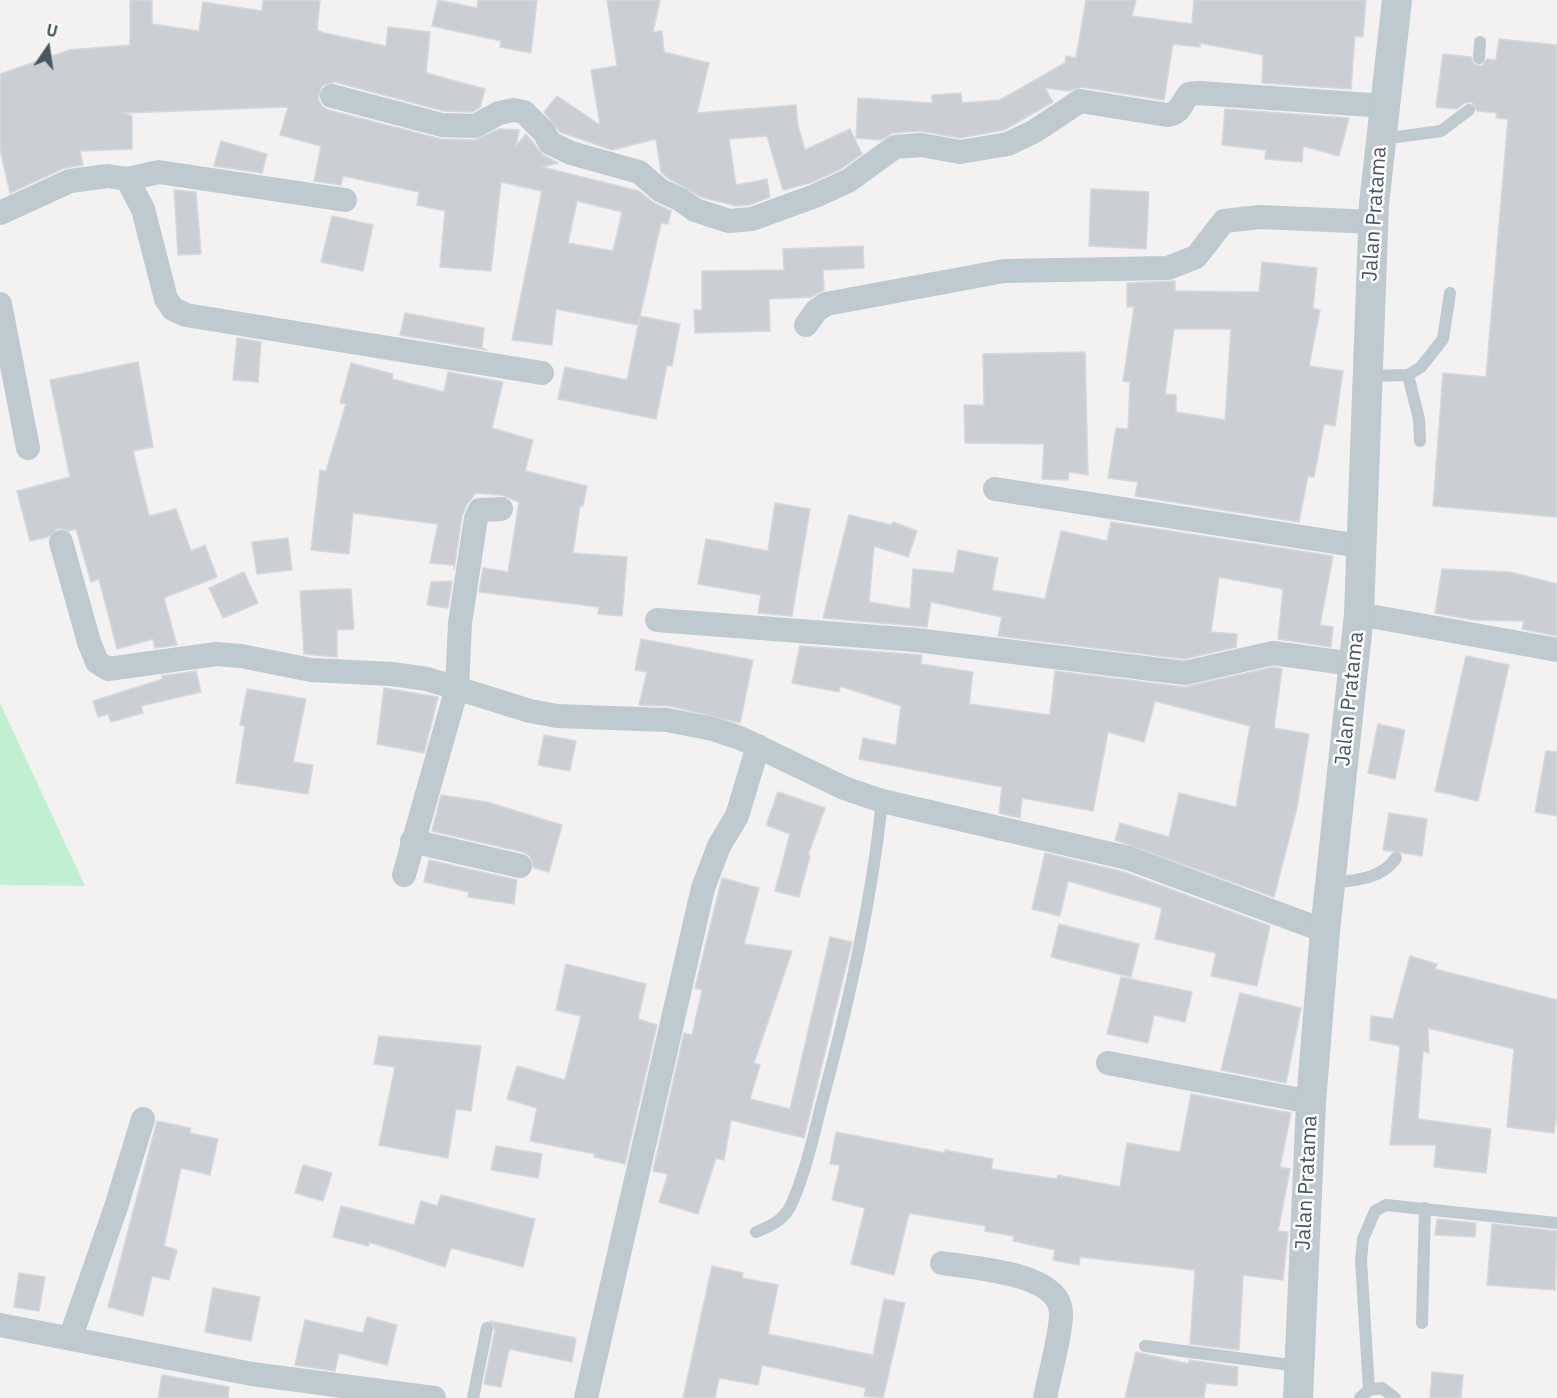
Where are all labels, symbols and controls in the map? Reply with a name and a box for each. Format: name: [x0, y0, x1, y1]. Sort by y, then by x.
north arrow: [18, 18, 78, 78]
text: U: [44, 19, 60, 41]
street label: Jalan Pratama: [1358, 146, 1392, 282]
street label: Jalan Pratama: [1330, 630, 1370, 768]
street label: Jalan Pratama: [1291, 1115, 1323, 1251]

